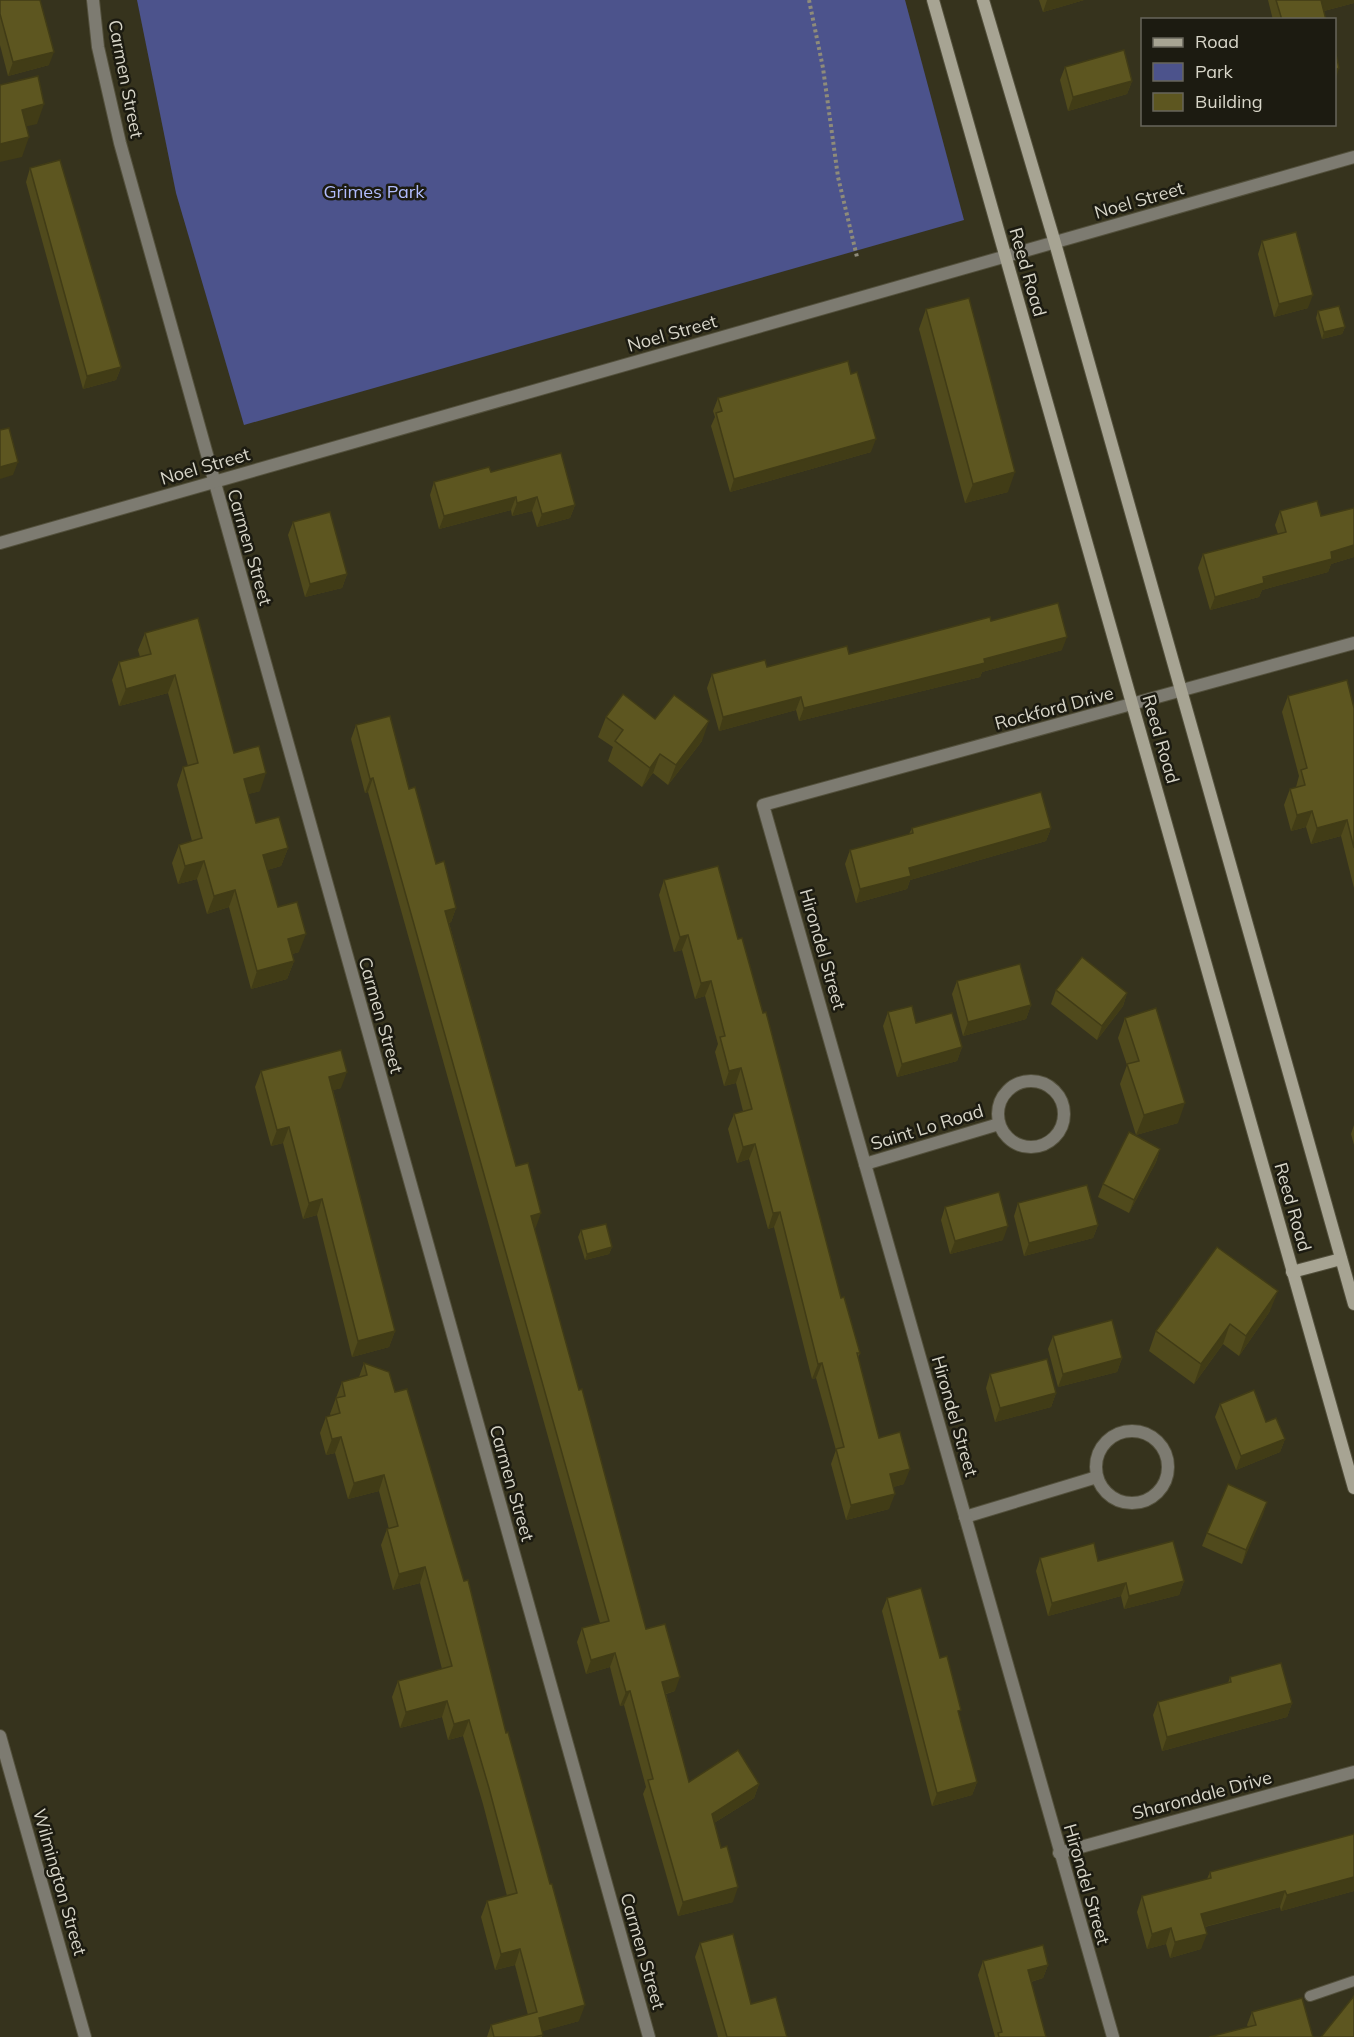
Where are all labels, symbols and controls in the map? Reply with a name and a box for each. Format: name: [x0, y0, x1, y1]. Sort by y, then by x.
street label: Carmen Street: [103, 18, 149, 140]
legend: [1141, 18, 1336, 126]
text: Road: [1195, 30, 1239, 53]
text: Park: [1195, 60, 1234, 83]
text: Building: [1195, 90, 1263, 113]
street label: Noel Street: [1091, 176, 1187, 224]
park label: Grimes Park: [323, 180, 425, 203]
street label: Reed Road: [1004, 225, 1052, 319]
street label: Noel Street: [624, 309, 720, 357]
street label: Noel Street: [157, 442, 253, 490]
street label: Carmen Street: [222, 486, 278, 608]
street label: Rockford Drive: [992, 681, 1116, 735]
street label: Reed Road: [1137, 692, 1185, 786]
street label: Hirondel Street: [795, 886, 851, 1012]
street label: Carmen Street: [353, 954, 409, 1076]
street label: Saint Lo Road: [868, 1099, 986, 1155]
street label: Reed Road: [1269, 1160, 1317, 1254]
street label: Hirondel Street: [927, 1353, 983, 1479]
street label: Carmen Street: [484, 1422, 540, 1544]
street label: Sharondale Drive: [1130, 1765, 1274, 1825]
street label: Wilmington Street: [28, 1806, 92, 1958]
street label: Hirondel Street: [1059, 1821, 1115, 1947]
street label: Carmen Street: [615, 1890, 671, 2012]

